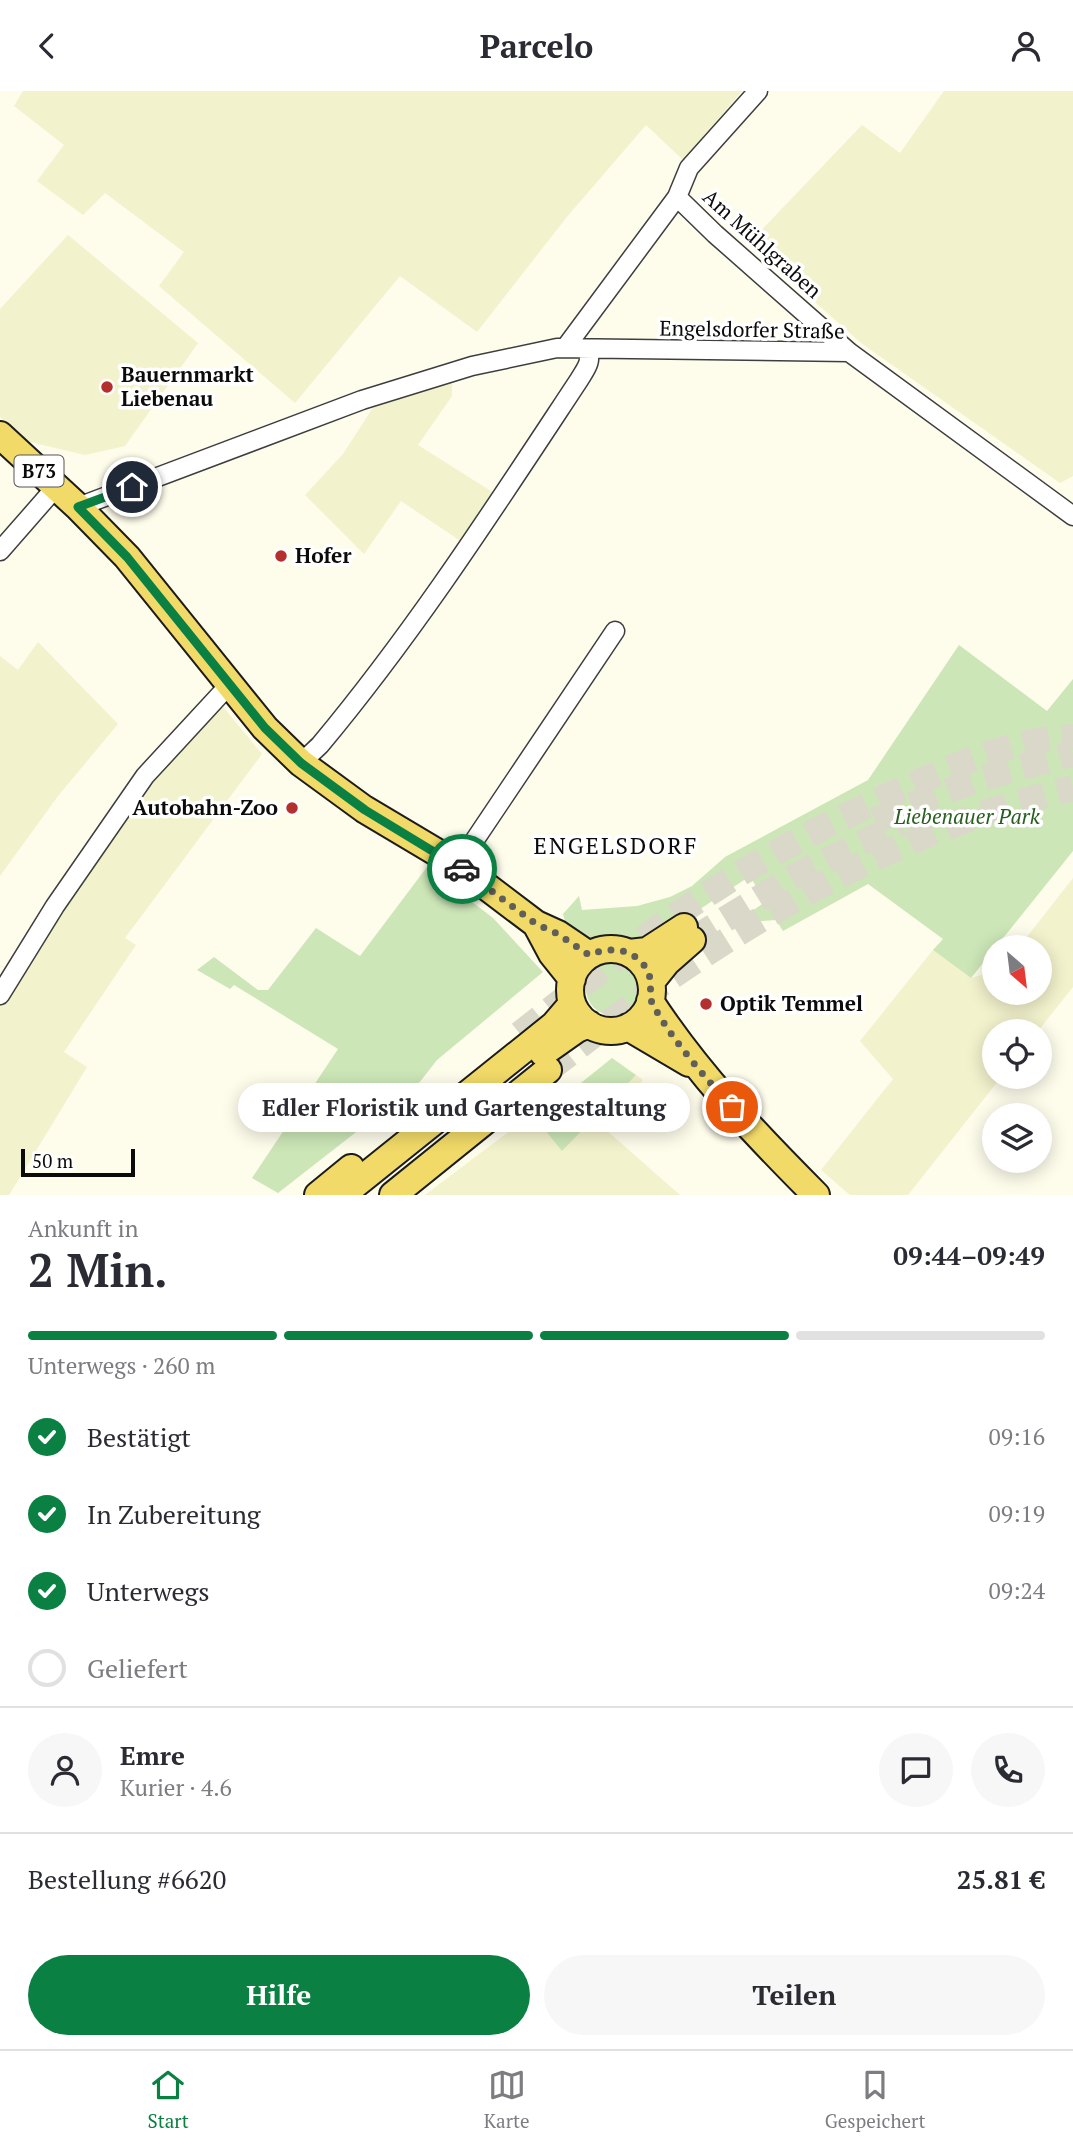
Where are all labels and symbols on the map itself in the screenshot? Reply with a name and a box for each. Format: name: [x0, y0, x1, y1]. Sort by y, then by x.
street label: Am Mühlgraben: [697, 182, 828, 304]
street label: Engelsdorfer Straße: [659, 313, 845, 345]
place label: Bauernmarkt Liebenau: [121, 360, 255, 412]
marker: Bauernmarkt Liebenau: [99, 379, 115, 395]
road number: B73: [14, 455, 64, 487]
pin: [102, 457, 162, 517]
place label: Hofer: [295, 541, 351, 569]
marker: Hofer: [273, 548, 289, 564]
place label: Autobahn-Zoo: [132, 793, 278, 821]
marker: Autobahn-Zoo: [284, 800, 300, 816]
park label: Liebenauer Park: [893, 802, 1041, 830]
district label: ENGELSDORF: [534, 830, 698, 861]
courier: [427, 834, 497, 904]
north arrow: [982, 935, 1052, 1005]
place label: Optik Temmel: [720, 989, 863, 1017]
marker: Optik Temmel: [698, 996, 714, 1012]
pin: [702, 1077, 762, 1137]
callout: Edler Floristik und Gartengestaltung: [238, 1083, 690, 1131]
scale bar: [21, 1146, 135, 1178]

